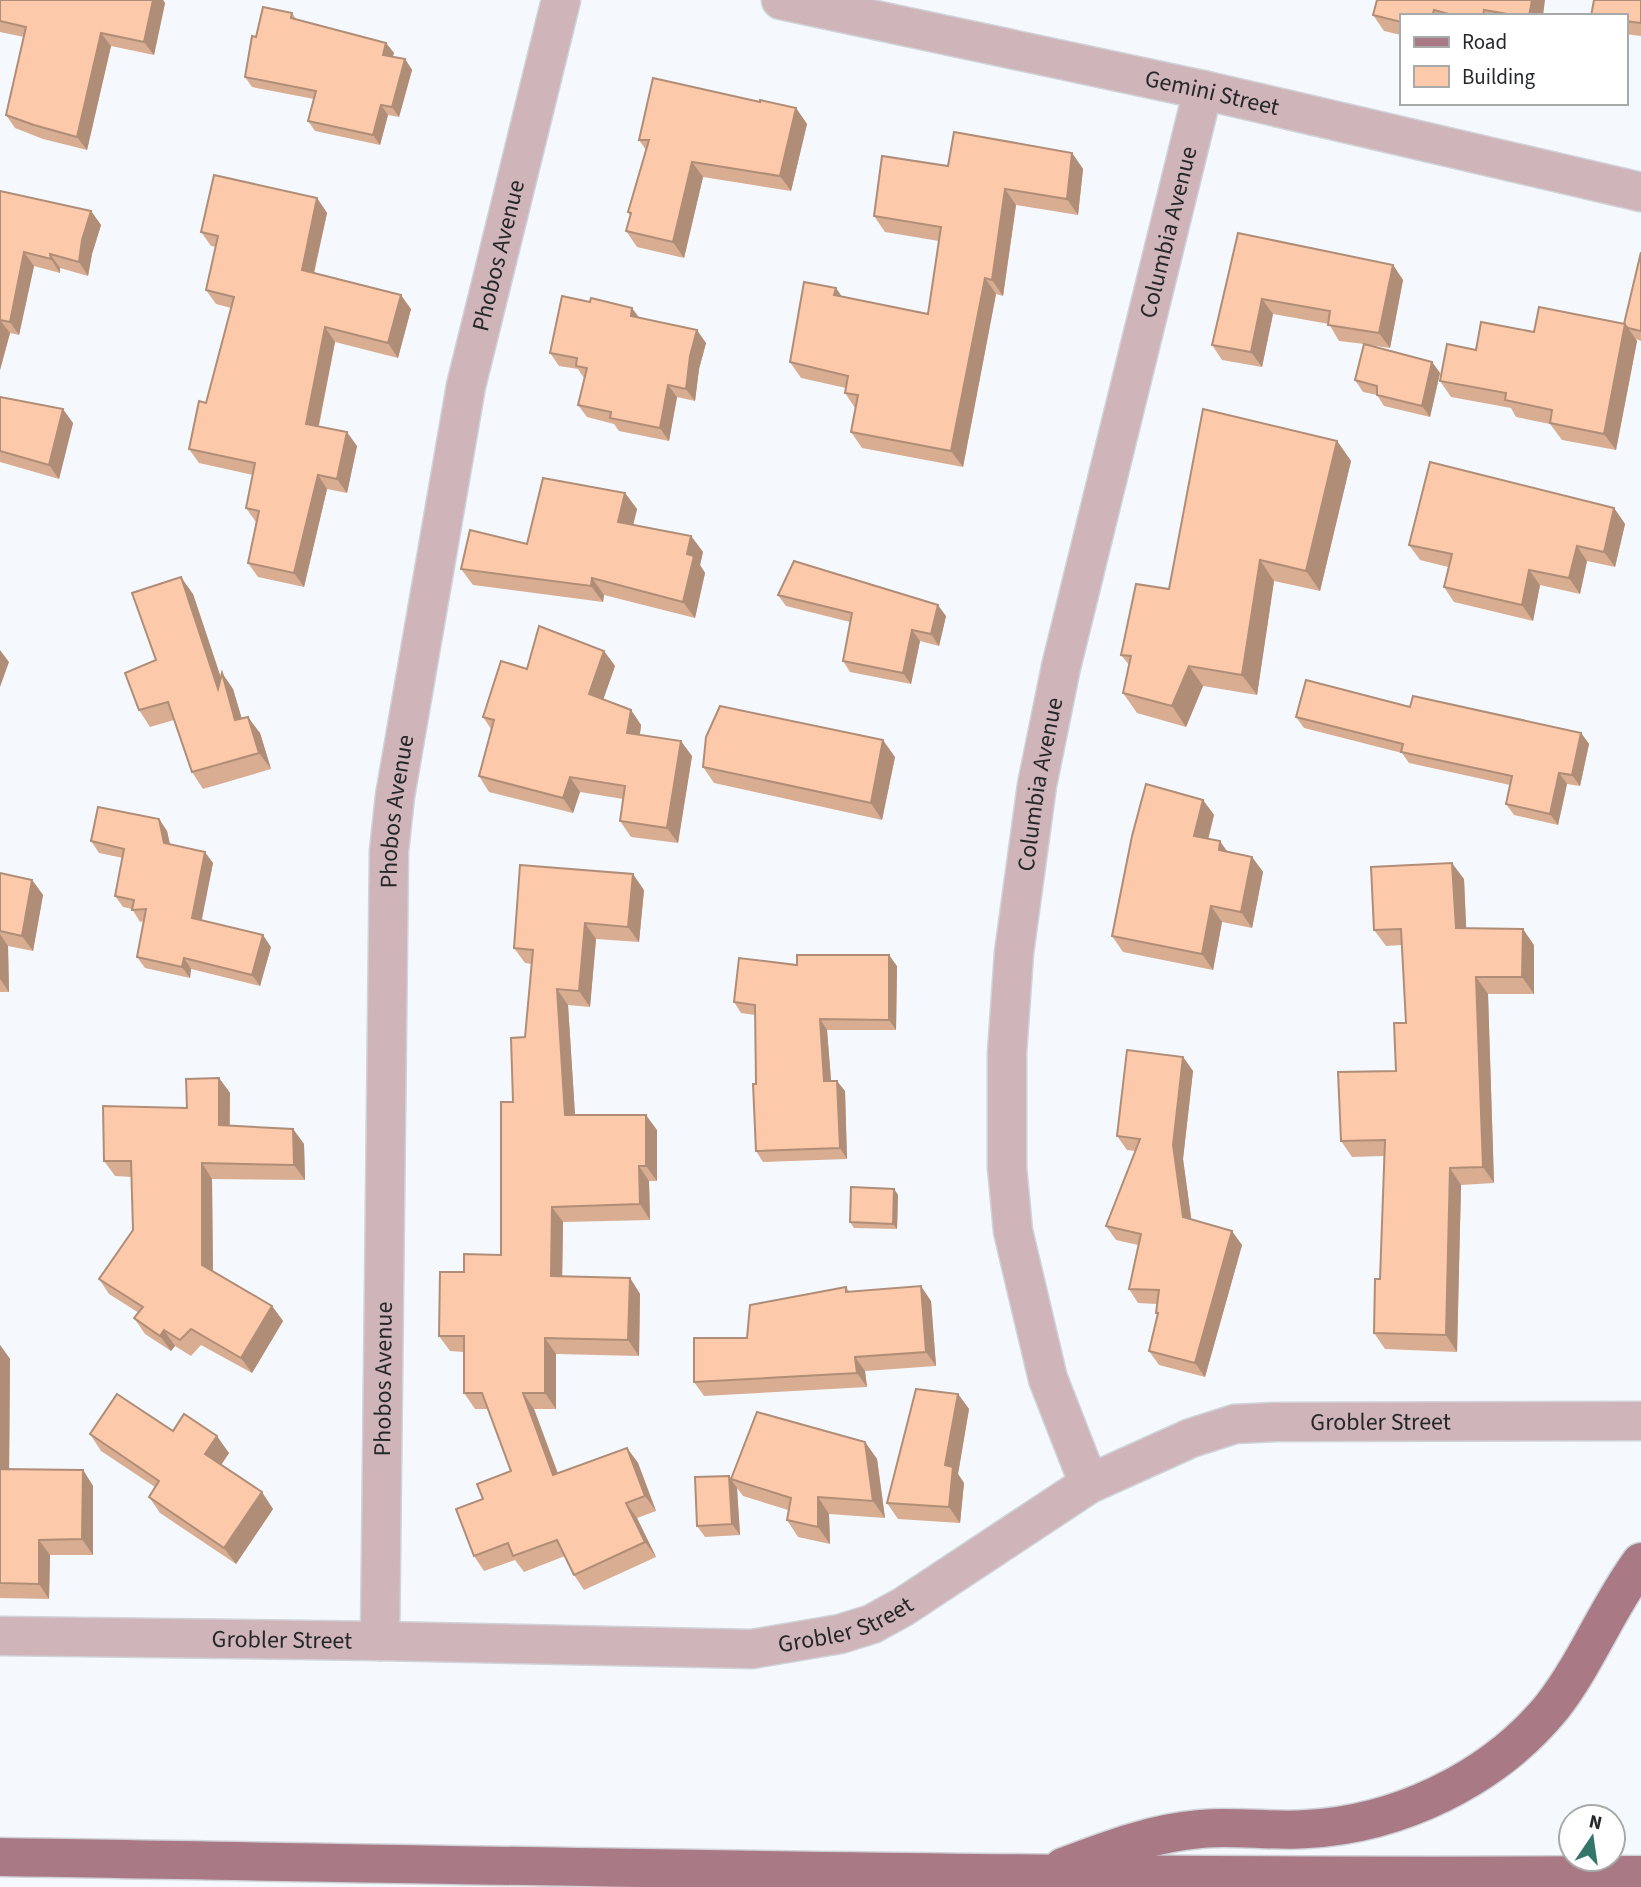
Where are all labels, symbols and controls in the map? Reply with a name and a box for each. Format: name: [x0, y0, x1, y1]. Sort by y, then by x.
legend: [1400, 14, 1627, 105]
text: Road: [1462, 27, 1507, 57]
street label: Gemini Street: [1142, 61, 1283, 125]
text: Building: [1462, 62, 1536, 92]
street label: Columbia Avenue: [1130, 143, 1206, 322]
street label: Phobos Avenue: [463, 176, 534, 335]
street label: Columbia Avenue: [1008, 694, 1072, 874]
street label: Phobos Avenue: [372, 732, 423, 889]
street label: Phobos Avenue: [365, 1301, 402, 1457]
street label: Grobler Street: [1310, 1405, 1451, 1440]
street label: Grobler Street: [775, 1588, 920, 1662]
street label: Grobler Street: [211, 1622, 352, 1659]
north arrow: [1557, 1803, 1627, 1873]
text: N: [1586, 1808, 1605, 1837]

